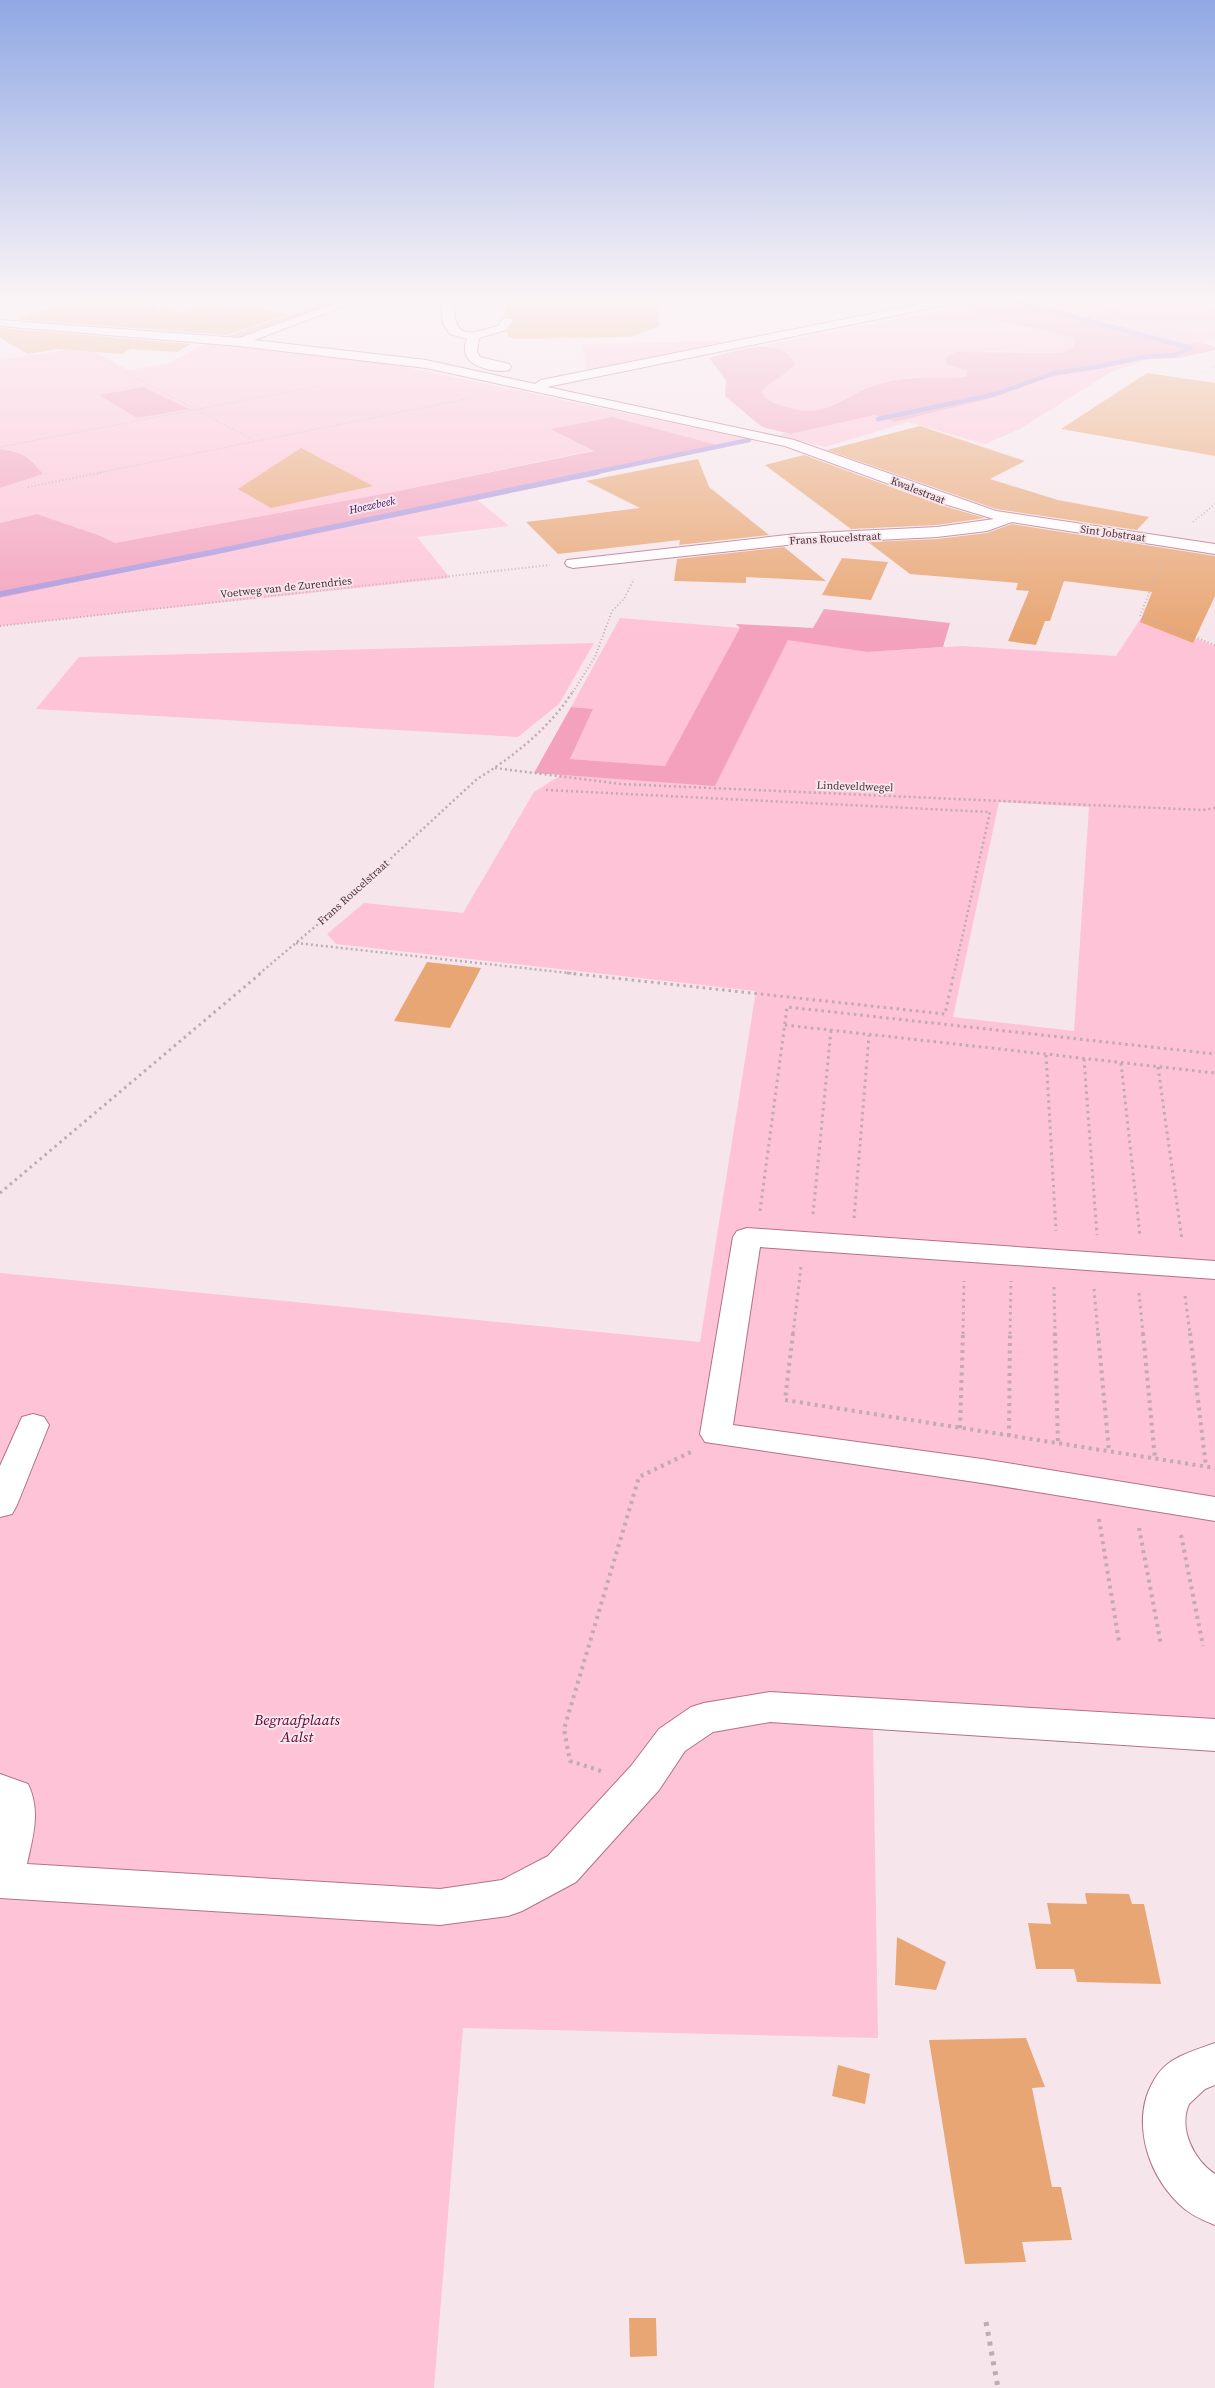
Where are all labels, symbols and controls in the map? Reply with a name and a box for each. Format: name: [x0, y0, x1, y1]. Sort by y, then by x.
street label: Kwalestraat: [889, 473, 948, 508]
water label: Hoezebeek: [347, 493, 397, 518]
street label: Sint Jobstraat: [1079, 522, 1147, 546]
street label: Frans Roucelstraat: [789, 529, 881, 548]
street label: Voetweg van de Zurendries: [219, 573, 353, 602]
street label: Lindeveldwegel: [816, 778, 894, 795]
street label: Frans Roucelstraat: [314, 856, 393, 928]
park label: Begraafplaats Aalst: [253, 1709, 340, 1747]

